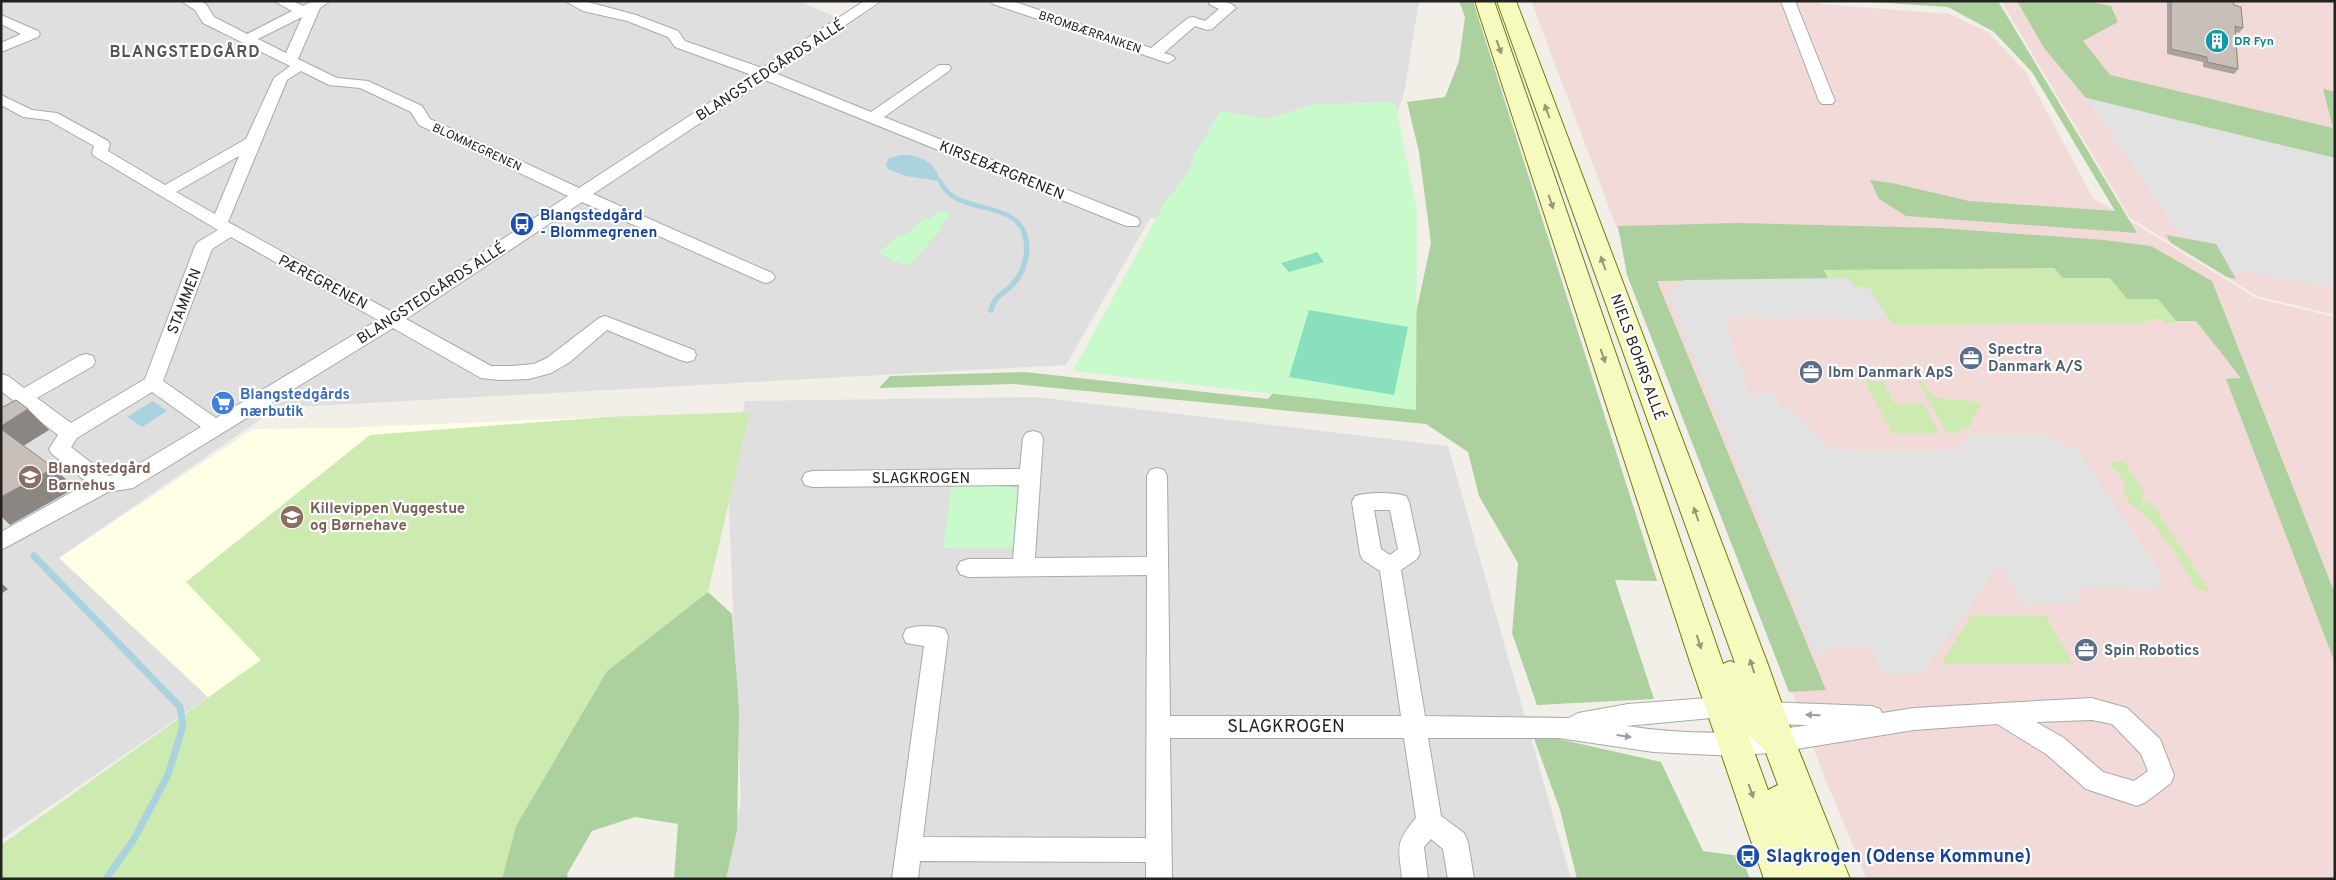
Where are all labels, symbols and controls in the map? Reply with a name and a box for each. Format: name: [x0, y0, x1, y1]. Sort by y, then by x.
street label: BROMBÆRRANKEN: [1036, 8, 1143, 58]
street label: BLANGSTEDGÅRDS ALLÉ: [692, 15, 849, 126]
building icon: DR Fyn: [2204, 28, 2230, 54]
place label: DR Fyn: [2234, 34, 2274, 50]
one-way arrow: [1496, 40, 1504, 55]
district label: BLANGSTEDGÅRD: [109, 41, 261, 63]
one-way arrow: [1543, 103, 1550, 118]
street label: BLOMMEGRENEN: [429, 120, 524, 176]
street label: KIRSEBÆRGRENEN: [936, 138, 1067, 205]
one-way arrow: [1548, 194, 1555, 209]
place label: Blangstedgård - Blommegrenen: [540, 207, 657, 243]
bus stop icon: Blangstedgård - Blommegrenen: [509, 211, 535, 237]
street label: BLANGSTEDGÅRDS ALLÉ: [353, 238, 510, 349]
street label: PÆREGRENEN: [274, 252, 370, 315]
one-way arrow: [1599, 255, 1607, 270]
street label: STAMMEN: [164, 266, 207, 337]
street label: NIELS BOHRS ALLÉ: [1605, 292, 1669, 423]
place label: Spectra Danmark A/S: [1988, 341, 2083, 377]
office icon: Spectra Danmark A/S: [1958, 345, 1984, 371]
one-way arrow: [1600, 348, 1607, 363]
office icon: Ibm Danmark ApS: [1798, 359, 1824, 385]
place label: Ibm Danmark ApS: [1828, 364, 1953, 383]
place label: Blangstedgårds nærbutik: [240, 386, 350, 422]
supermarket icon: Blangstedgårds nærbutik: [210, 390, 236, 416]
place label: Blangstedgård Børnehus: [48, 460, 151, 496]
school or university icon: Blangstedgård Børnehus: [17, 464, 43, 490]
street label: SLAGKROGEN: [872, 470, 970, 489]
place label: Killevippen Vuggestue og Børnehave: [310, 500, 465, 536]
school or university icon: Killevippen Vuggestue og Børnehave: [279, 504, 305, 530]
one-way arrow: [1692, 506, 1700, 521]
one-way arrow: [1696, 635, 1704, 650]
office icon: Spin Robotics: [2073, 637, 2099, 663]
place label: Spin Robotics: [2104, 642, 2199, 661]
one-way arrow: [1748, 659, 1756, 674]
one-way arrow: [1805, 710, 1821, 718]
street label: SLAGKROGEN: [1227, 716, 1345, 739]
one-way arrow: [1616, 732, 1632, 740]
one-way arrow: [1747, 784, 1755, 799]
bus stop icon: Slagkrogen (Odense Kommune): [1735, 843, 1761, 869]
place label: Slagkrogen (Odense Kommune): [1766, 846, 2031, 869]

